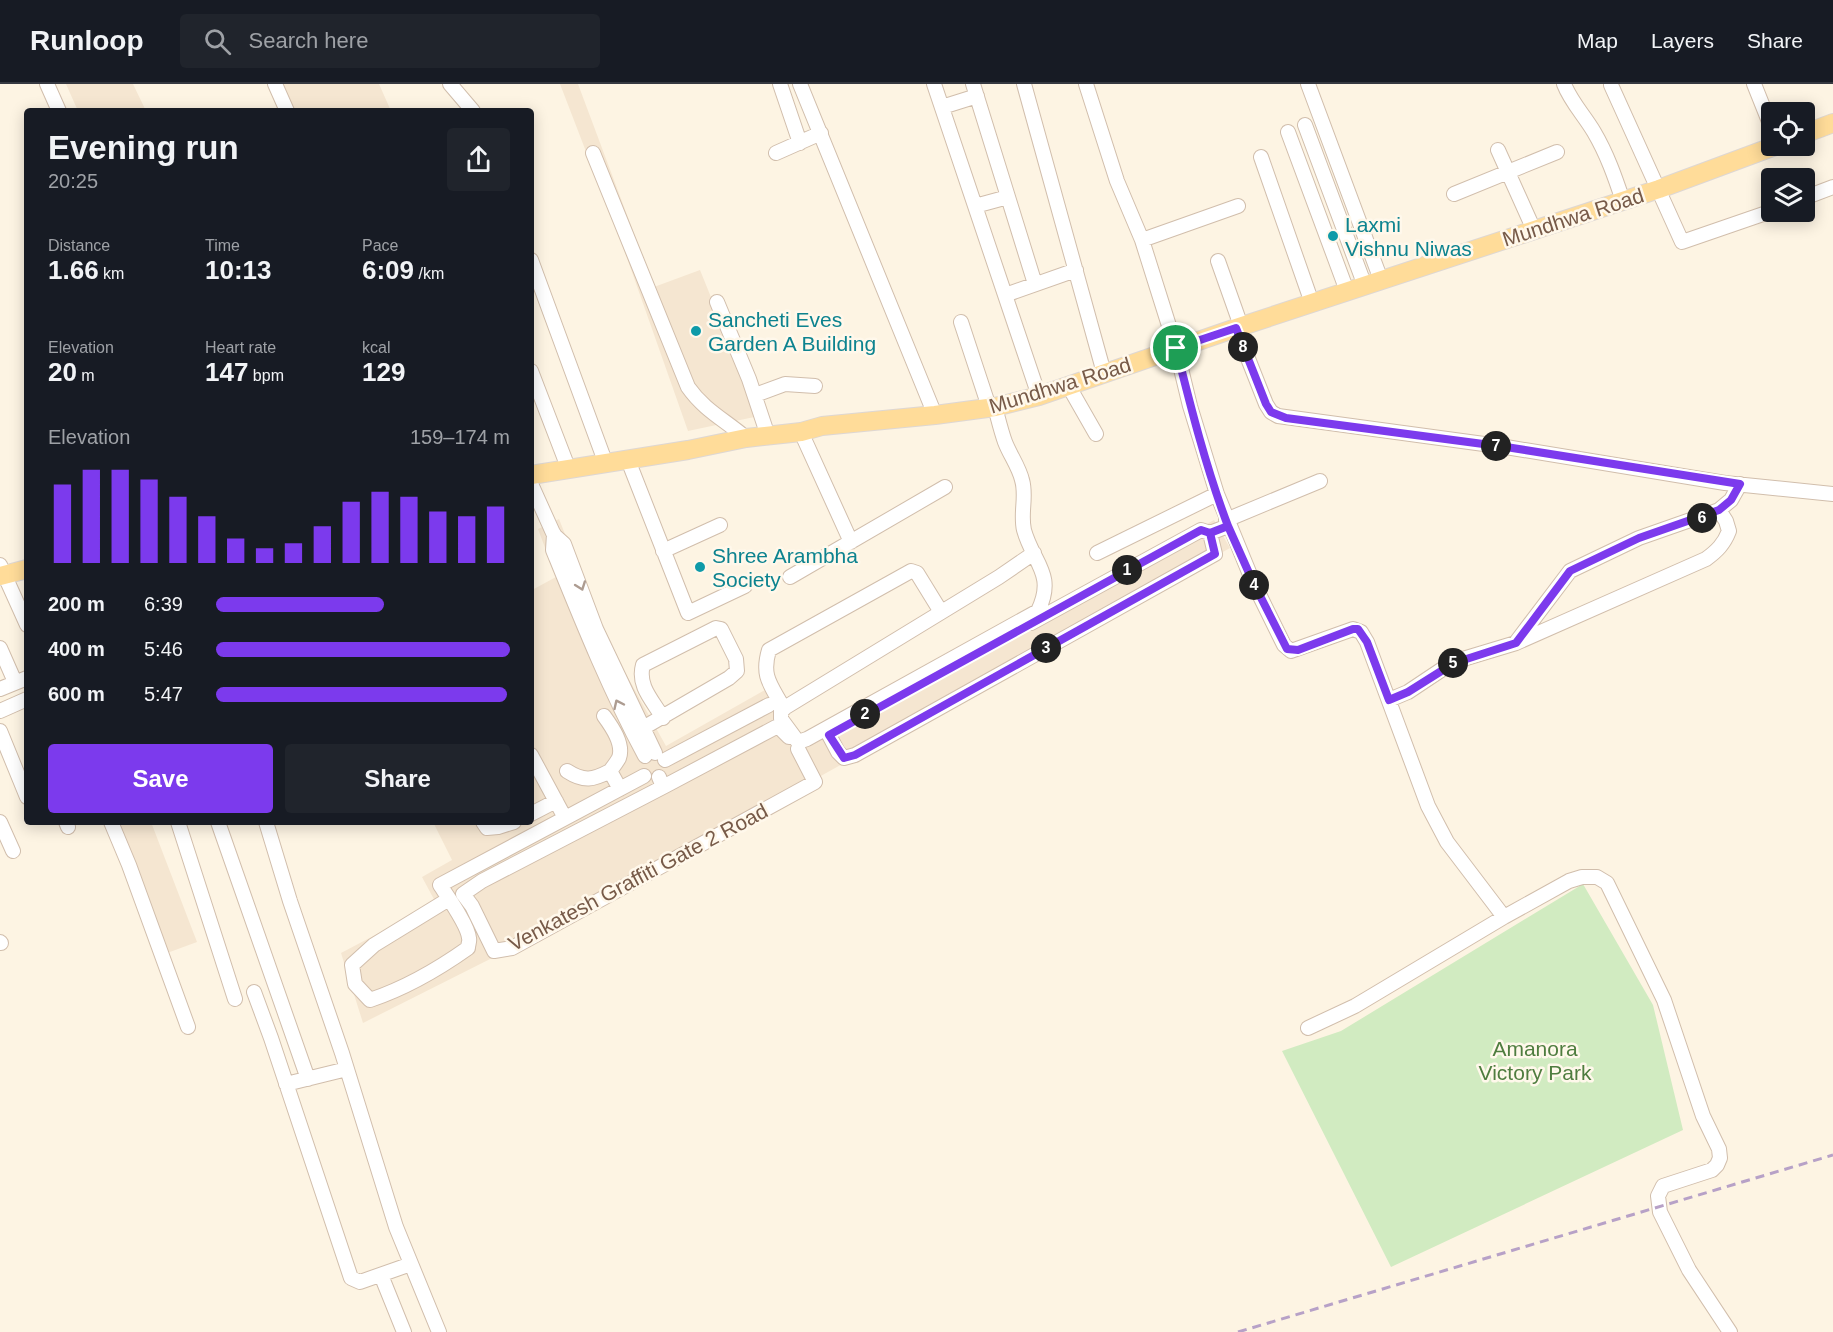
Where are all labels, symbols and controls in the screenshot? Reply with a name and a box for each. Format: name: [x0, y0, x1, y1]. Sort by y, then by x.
search box: [180, 14, 600, 68]
text: Runloop: [30, 25, 144, 56]
icon: search: [201, 25, 234, 58]
text: Search here: [249, 28, 368, 53]
text: Map: [1577, 29, 1618, 52]
text: Layers: [1651, 29, 1714, 52]
text: Share: [1747, 29, 1803, 52]
map controls: [1761, 102, 1815, 222]
button: locate: [1761, 102, 1815, 156]
button: share: [447, 128, 510, 191]
text: Evening run: [48, 129, 239, 166]
button: layers: [1761, 168, 1815, 222]
text: 20:25: [48, 170, 98, 192]
street label: Mundhwa Road: [1499, 183, 1647, 251]
place label: Laxmi Vishnu Niwas: [1345, 213, 1472, 260]
marker: Laxmi Vishnu Niwas: [1326, 229, 1340, 243]
text: Distance: [48, 237, 110, 254]
text: Time: [205, 237, 240, 254]
text: Pace: [362, 237, 398, 254]
text: 1.66: [48, 255, 99, 285]
text: 10:13: [205, 255, 272, 285]
text: 6:09: [362, 255, 414, 285]
text: km: [99, 265, 124, 282]
text: /km: [414, 265, 444, 282]
place label: Sancheti Eves Garden A Building: [708, 308, 876, 355]
pin: [1150, 322, 1201, 373]
marker: Sancheti Eves Garden A Building: [689, 324, 703, 338]
icon: arrive: [1159, 331, 1192, 364]
pin: 8: [1228, 332, 1258, 362]
text: 8: [1239, 338, 1247, 355]
text: Elevation: [48, 339, 114, 356]
text: Heart rate: [205, 339, 276, 356]
text: kcal: [362, 339, 390, 356]
street label: Mundhwa Road: [986, 352, 1134, 418]
text: 20: [48, 357, 77, 387]
text: 147: [205, 357, 248, 387]
text: 129: [362, 357, 405, 387]
text: m: [77, 367, 95, 384]
text: bpm: [248, 367, 284, 384]
text: Elevation: [48, 426, 130, 448]
text: 159–174 m: [410, 426, 510, 448]
pin: 7: [1481, 431, 1511, 461]
text: 7: [1492, 437, 1500, 454]
pin: 6: [1687, 503, 1717, 533]
text: 6: [1698, 509, 1706, 526]
place label: Shree Arambha Society: [712, 544, 858, 591]
pin: 1: [1112, 555, 1142, 585]
marker: Shree Arambha Society: [693, 560, 707, 574]
text: 1: [1123, 561, 1131, 578]
pin: 4: [1239, 570, 1269, 600]
text: 4: [1250, 576, 1258, 593]
one-way arrow: [573, 580, 586, 591]
text: 200 m: [48, 593, 105, 615]
text: 6:39: [144, 593, 183, 615]
pin: 3: [1031, 633, 1061, 663]
text: 400 m: [48, 638, 105, 660]
text: 5:46: [144, 638, 183, 660]
text: 3: [1042, 639, 1050, 656]
pin: 5: [1438, 648, 1468, 678]
text: 5: [1449, 654, 1457, 671]
text: 600 m: [48, 683, 105, 705]
text: 5:47: [144, 683, 183, 705]
pin: 2: [850, 699, 880, 729]
one-way arrow: [613, 700, 625, 711]
text: 2: [861, 705, 869, 722]
button: Save: [48, 744, 273, 813]
button: Share: [285, 744, 510, 813]
street label: Venkatesh Graffiti Gate 2 Road: [504, 799, 772, 955]
park label: Amanora Victory Park: [1479, 1037, 1592, 1084]

